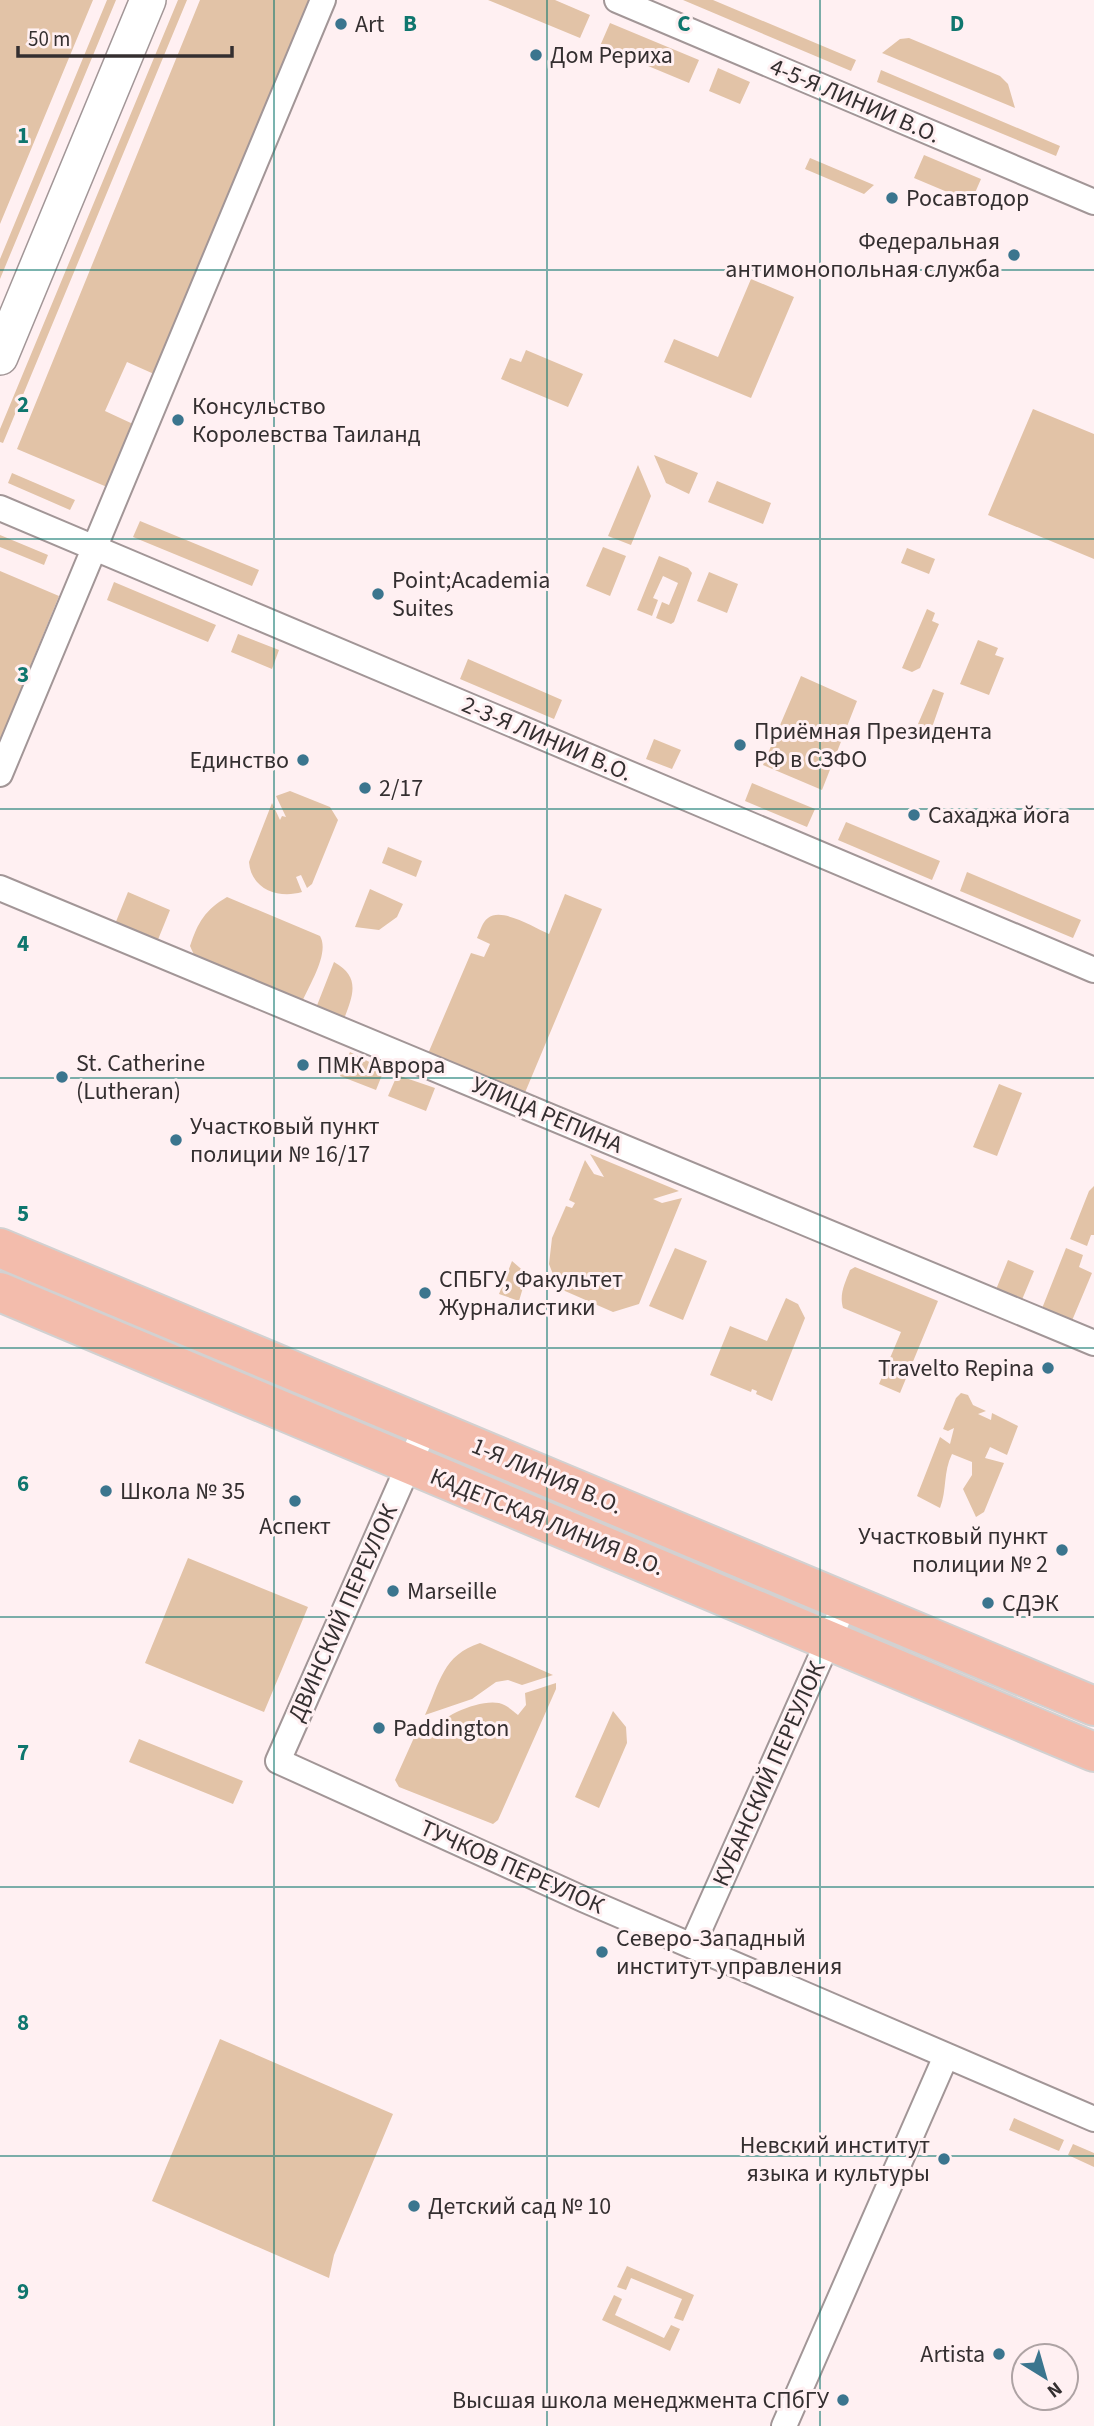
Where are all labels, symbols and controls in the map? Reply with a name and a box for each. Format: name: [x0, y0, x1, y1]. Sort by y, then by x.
place label: Art: [355, 7, 384, 42]
text: B: [403, 7, 417, 40]
text: C: [677, 7, 691, 40]
text: D: [950, 7, 964, 40]
scale bar: [18, 14, 231, 58]
marker: Art: [333, 16, 349, 32]
text: 50 m: [28, 24, 70, 54]
place label: Дом Рериха: [550, 38, 673, 73]
marker: Дом Рериха: [528, 47, 544, 63]
street label: 4-5-Я ЛИНИИ В.О.: [764, 49, 946, 153]
text: 1: [17, 119, 29, 152]
place label: Росавтодор: [906, 181, 1029, 216]
marker: Росавтодор: [884, 190, 900, 206]
place label: Федеральная антимонопольная служба: [725, 224, 1000, 287]
marker: Федеральная антимонопольная служба: [1006, 247, 1022, 263]
text: 2: [17, 388, 29, 421]
place label: Консульство Королевства Таиланд: [192, 389, 421, 452]
marker: Консульство Королевства Таиланд: [170, 412, 186, 428]
place label: Point;Academia Suites: [392, 563, 550, 626]
marker: Point;Academia Suites: [370, 586, 386, 602]
text: 3: [17, 658, 29, 691]
street label: 2-3-Я ЛИНИИ В.О.: [456, 687, 638, 791]
place label: Приёмная Президента РФ в СЗФО: [754, 714, 992, 777]
marker: Приёмная Президента РФ в СЗФО: [732, 737, 748, 753]
place label: Единство: [190, 743, 289, 778]
marker: Единство: [295, 752, 311, 768]
place label: 2/17: [379, 771, 423, 806]
marker: 2/17: [357, 780, 373, 796]
place label: Сахаджа йога: [928, 798, 1070, 833]
marker: Сахаджа йога: [906, 807, 922, 823]
text: 4: [17, 927, 29, 960]
place label: St. Catherine (Lutheran): [76, 1046, 205, 1109]
place label: ПМК Аврора: [317, 1048, 445, 1083]
marker: ПМК Аврора: [295, 1057, 311, 1073]
street label: УЛИЦА РЕПИНА: [466, 1067, 628, 1163]
marker: St. Catherine (Lutheran): [54, 1069, 70, 1085]
place label: Участковый пункт полиции № 16/17: [190, 1109, 380, 1172]
marker: Участковый пункт полиции № 16/17: [168, 1132, 184, 1148]
text: 5: [17, 1197, 29, 1230]
place label: СПБГУ, Факультет Журналистики: [439, 1262, 623, 1325]
marker: СПБГУ, Факультет Журналистики: [417, 1285, 433, 1301]
place label: Travelto Repina: [878, 1351, 1034, 1386]
marker: Travelto Repina: [1040, 1360, 1056, 1376]
street label: 1-Я ЛИНИЯ В.О.: [466, 1428, 628, 1524]
street label: КАДЕТСКАЯ ЛИНИЯ В.О.: [425, 1459, 669, 1585]
text: 6: [17, 1467, 29, 1500]
place label: Школа № 35: [120, 1474, 245, 1509]
marker: Школа № 35: [98, 1483, 114, 1499]
marker: Аспект: [287, 1493, 303, 1509]
street label: ДВИНСКИЙ ПЕРЕУЛОК: [279, 1499, 407, 1727]
place label: Аспект: [259, 1509, 331, 1544]
place label: Участковый пункт полиции № 2: [858, 1519, 1048, 1582]
marker: Участковый пункт полиции № 2: [1054, 1542, 1070, 1558]
place label: Marseille: [407, 1574, 497, 1609]
marker: Marseille: [385, 1583, 401, 1599]
place label: СДЭК: [1002, 1586, 1059, 1621]
marker: СДЭК: [980, 1595, 996, 1611]
street label: КУБАНСКИЙ ПЕРЕУЛОК: [704, 1656, 834, 1892]
place label: Paddington: [393, 1711, 509, 1746]
marker: Paddington: [371, 1720, 387, 1736]
text: 7: [17, 1736, 29, 1769]
street label: ТУЧКОВ ПЕРЕУЛОК: [415, 1811, 610, 1923]
place label: Северо-Западный институт управления: [616, 1921, 842, 1984]
marker: Северо-Западный институт управления: [594, 1944, 610, 1960]
text: 8: [17, 2006, 29, 2039]
place label: Невский институт языка и культуры: [740, 2128, 930, 2191]
marker: Невский институт языка и культуры: [936, 2151, 952, 2167]
place label: Детский сад № 10: [428, 2189, 611, 2224]
marker: Детский сад № 10: [406, 2198, 422, 2214]
text: 9: [17, 2275, 29, 2308]
place label: Artista: [920, 2337, 985, 2372]
north arrow: [1010, 2342, 1080, 2412]
marker: Artista: [991, 2346, 1007, 2362]
text: N: [1041, 2375, 1068, 2404]
place label: Высшая школа менеджмента СПбГУ: [452, 2383, 830, 2418]
marker: Высшая школа менеджмента СПбГУ: [835, 2392, 851, 2408]

